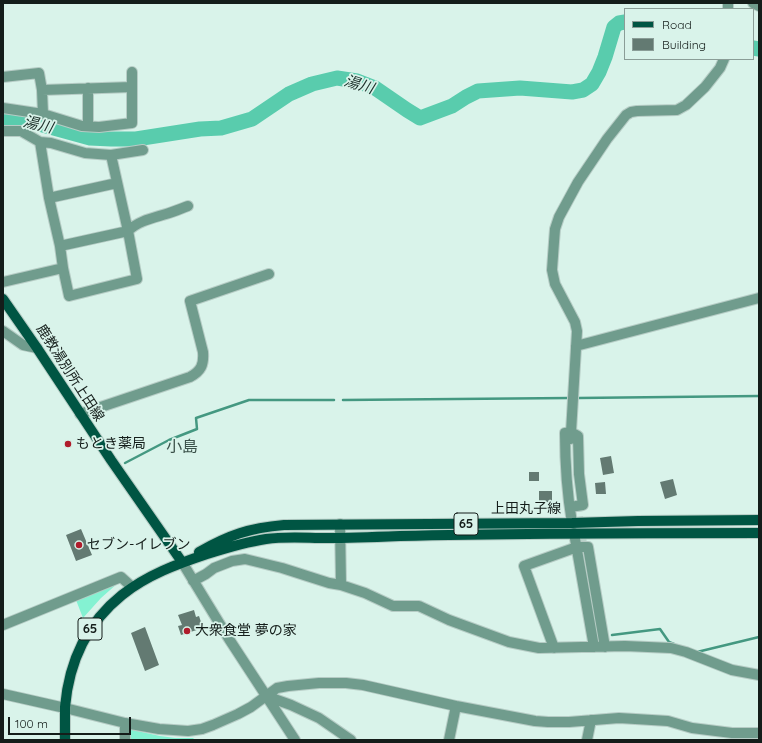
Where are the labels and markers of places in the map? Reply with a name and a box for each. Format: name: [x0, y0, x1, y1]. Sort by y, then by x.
place label: もとき薬局: [76, 436, 146, 452]
marker: もとき薬局: [63, 439, 73, 449]
place label: セブン-イレブン: [87, 537, 190, 553]
marker: セブン-イレブン: [74, 540, 84, 550]
place label: 大衆食堂 夢の家: [195, 623, 297, 639]
marker: 大衆食堂 夢の家: [182, 626, 192, 636]

